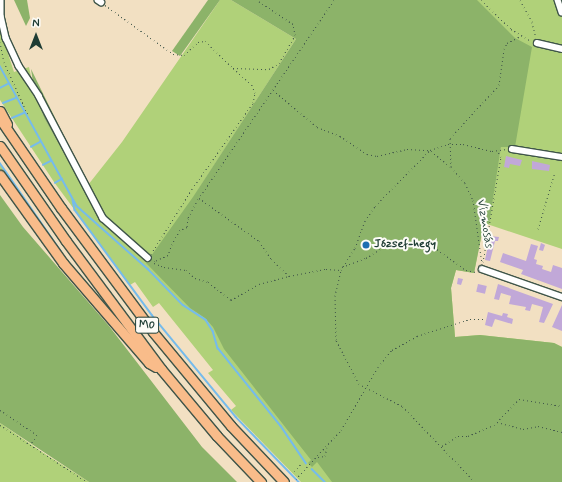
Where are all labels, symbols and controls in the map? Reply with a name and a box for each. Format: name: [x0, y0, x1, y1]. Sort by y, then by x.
north arrow: [16, 16, 56, 56]
text: N: [32, 17, 40, 31]
street label: Vízmosás: [473, 198, 495, 250]
place label: József-hegy: [374, 238, 436, 252]
marker: József-hegy: [361, 240, 371, 250]
road number: M0: [135, 316, 159, 334]

